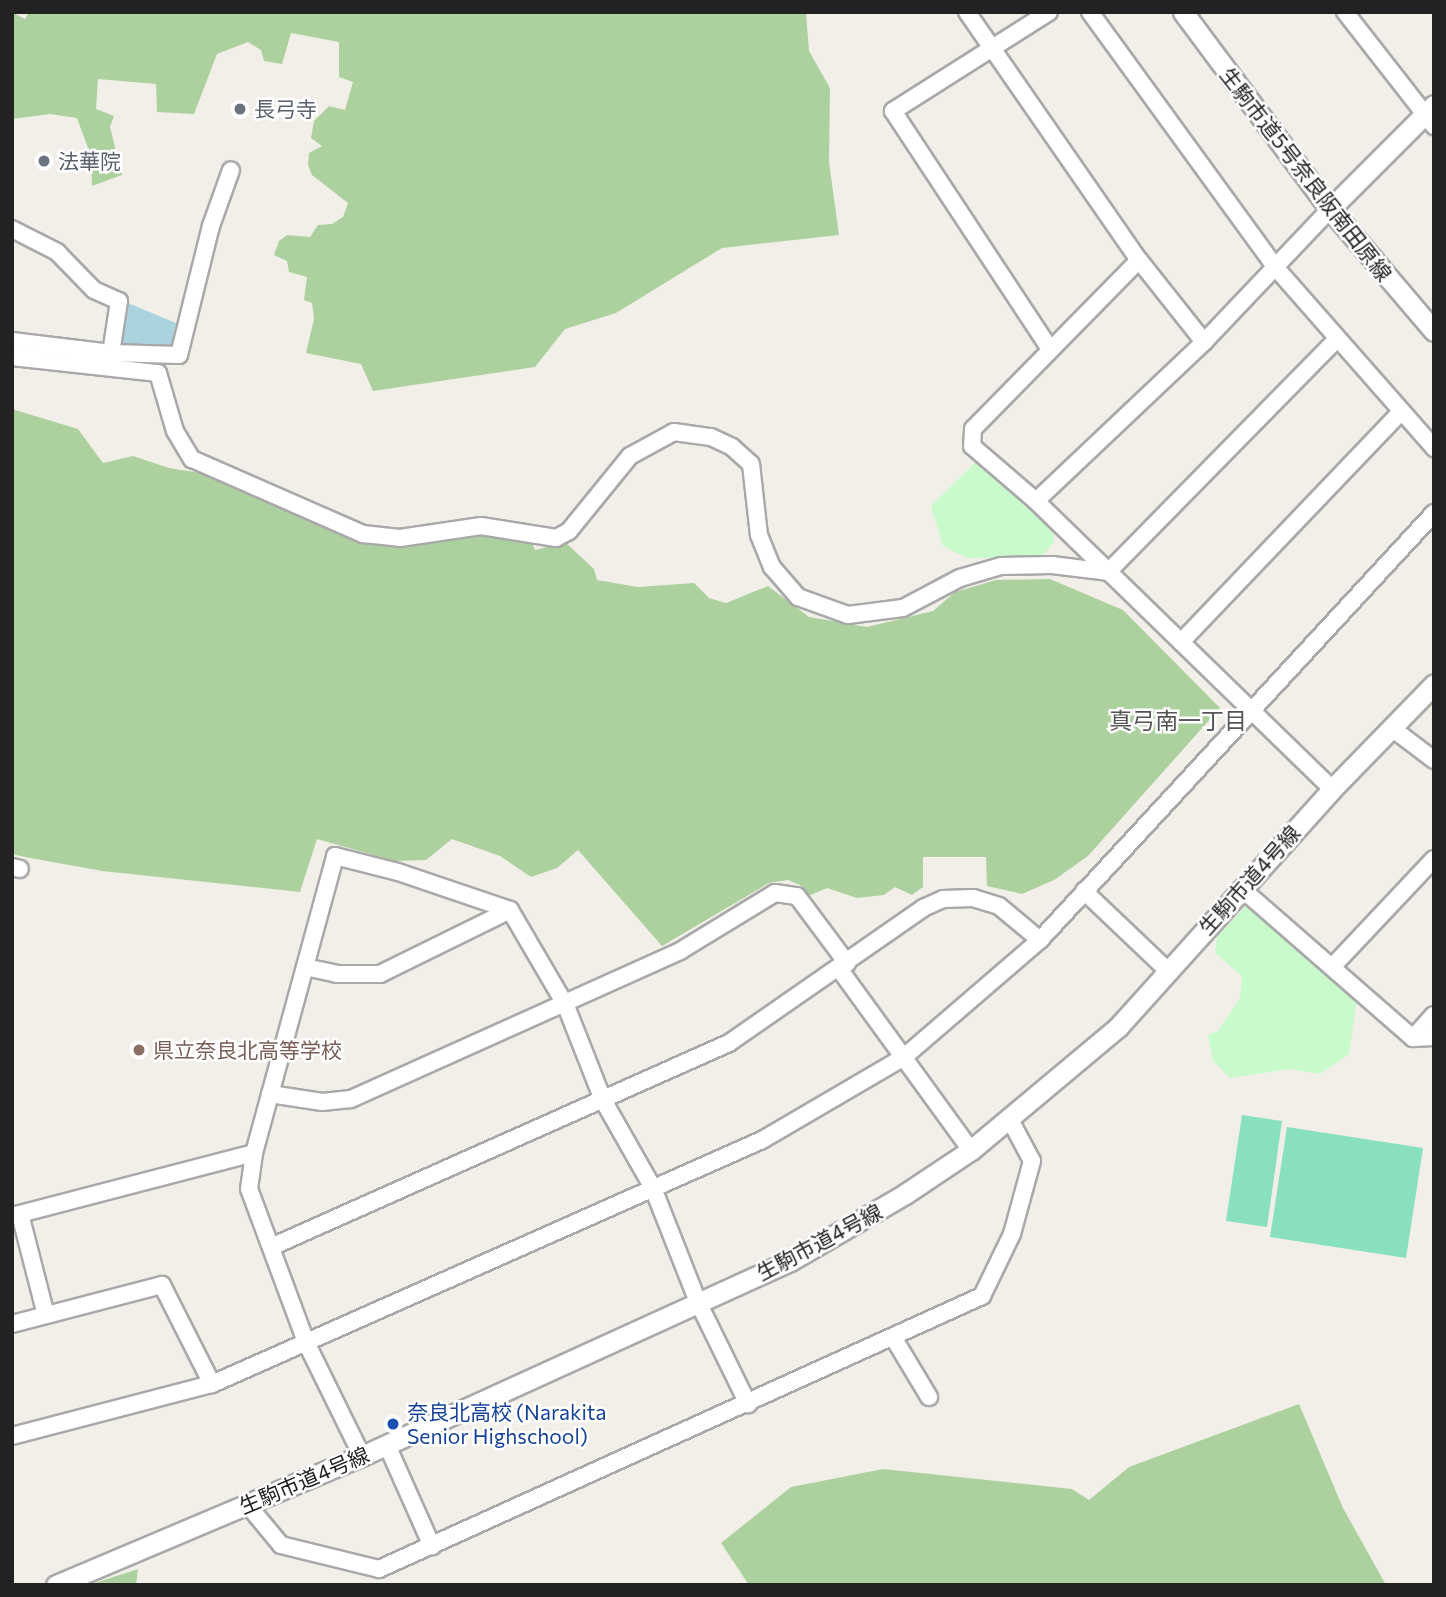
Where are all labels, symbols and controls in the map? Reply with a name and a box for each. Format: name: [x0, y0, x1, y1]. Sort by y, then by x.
street label: 生駒市道5号奈良阪南田原線: [1215, 62, 1397, 286]
place label: 長弓寺: [254, 96, 317, 122]
marker: 長弓寺: [232, 101, 248, 117]
place label: 法華院: [58, 148, 121, 174]
marker: 法華院: [36, 153, 52, 169]
district label: 真弓南一丁目: [1109, 706, 1247, 734]
street label: 生駒市道4号線: [1193, 820, 1305, 940]
place label: 県立奈良北高等学校: [153, 1037, 342, 1063]
marker: 県立奈良北高等学校: [131, 1042, 147, 1058]
street label: 生駒市道4号線: [752, 1198, 886, 1286]
place label: 奈良北高校 (Narakita Senior Highschool): [407, 1399, 606, 1449]
marker: 奈良北高校 (Narakita Senior Highschool): [385, 1416, 401, 1432]
street label: 生駒市道4号線: [235, 1441, 373, 1519]

